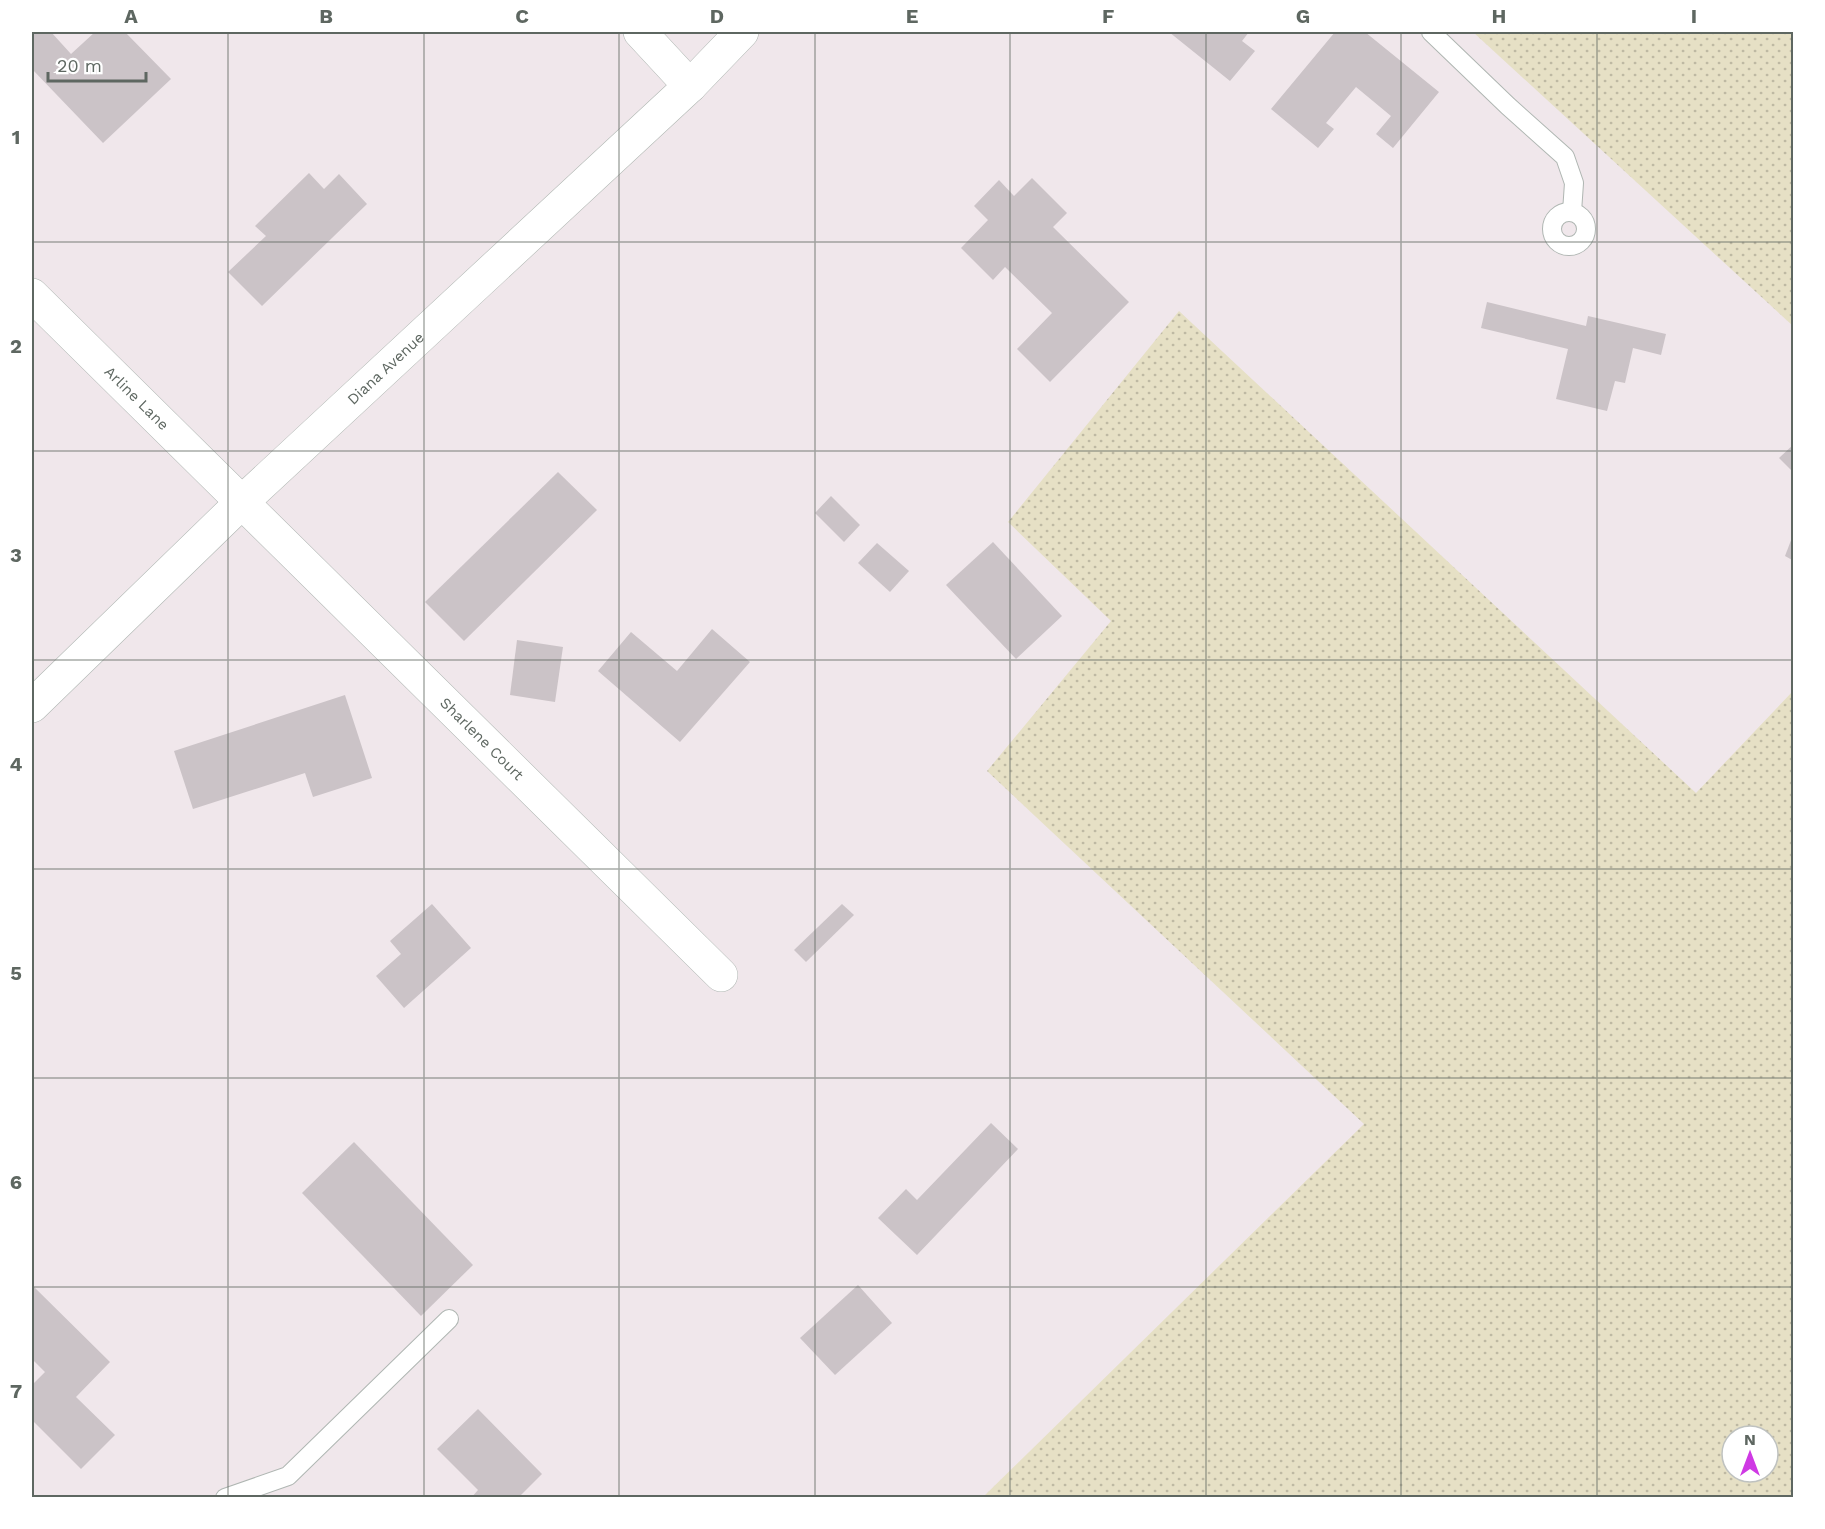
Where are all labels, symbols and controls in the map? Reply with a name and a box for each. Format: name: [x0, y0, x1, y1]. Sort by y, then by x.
text: A: [124, 4, 138, 28]
text: B: [319, 4, 333, 28]
text: C: [515, 4, 529, 28]
text: D: [710, 4, 724, 28]
text: E: [906, 4, 918, 28]
text: F: [1102, 4, 1114, 28]
text: G: [1296, 4, 1310, 28]
text: H: [1492, 4, 1506, 28]
text: I: [1691, 4, 1697, 28]
scale bar: [48, 45, 146, 83]
text: 20 m: [57, 55, 102, 76]
text: 1: [12, 125, 20, 149]
street label: Diana Avenue: [344, 328, 428, 409]
text: 2: [10, 334, 22, 358]
street label: Arline Lane: [101, 363, 173, 434]
text: 3: [10, 543, 22, 567]
street label: Sharlene Court: [436, 694, 528, 785]
text: 4: [10, 752, 23, 776]
text: 5: [10, 961, 22, 985]
text: 6: [10, 1170, 22, 1194]
text: 7: [10, 1379, 22, 1403]
north arrow: [1720, 1424, 1780, 1484]
text: N: [1744, 1430, 1756, 1449]

